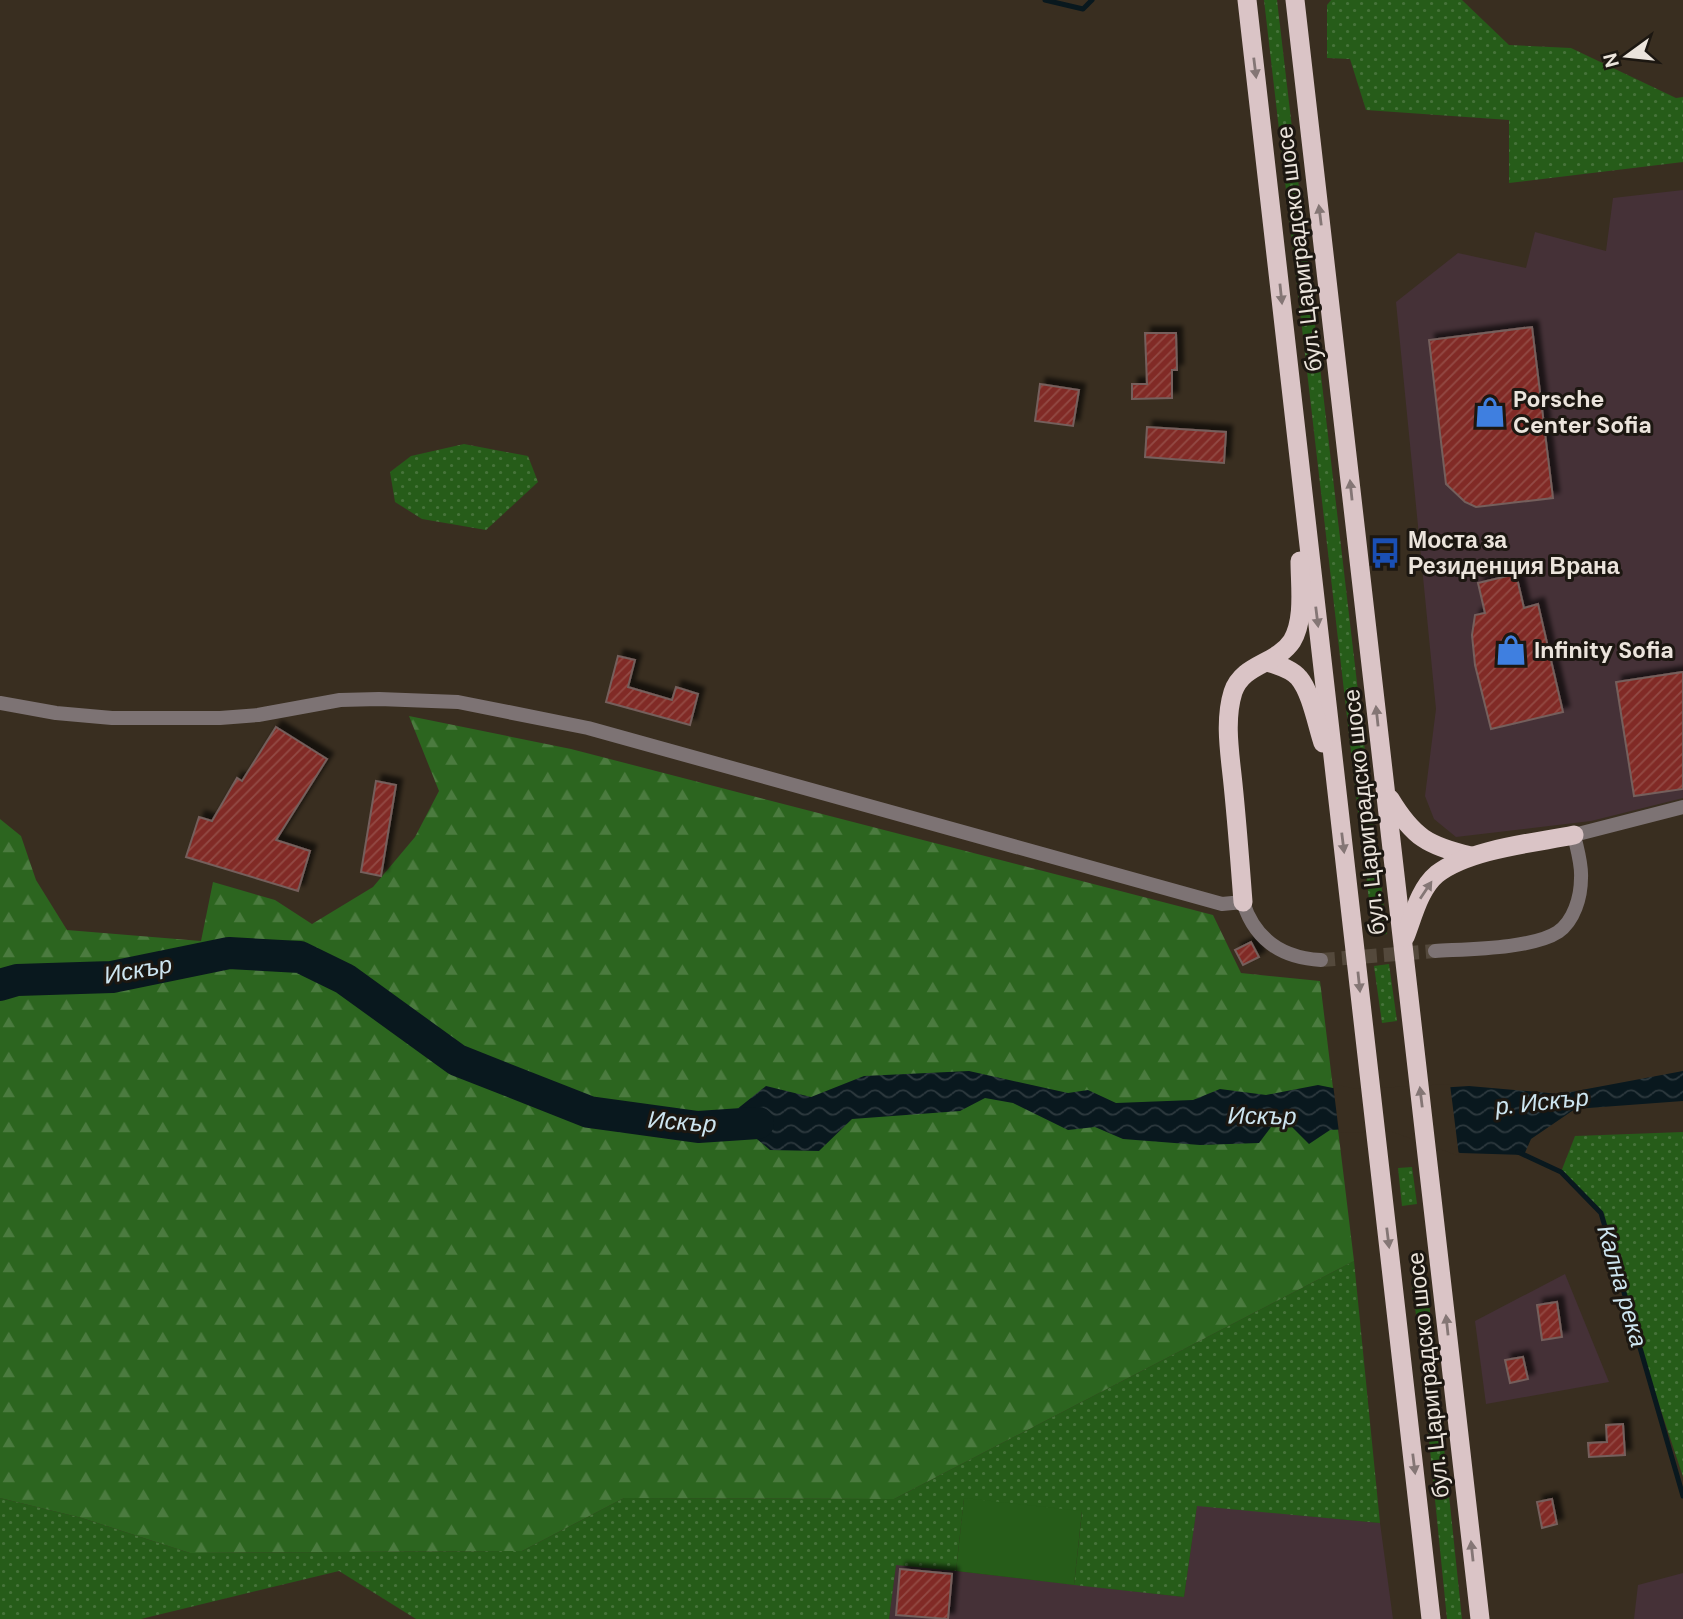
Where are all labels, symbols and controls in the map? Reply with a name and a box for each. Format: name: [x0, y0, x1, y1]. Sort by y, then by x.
north arrow: [1592, 21, 1662, 91]
text: N: [1597, 50, 1625, 70]
one-way arrow: [1249, 57, 1260, 79]
street label: бул. Цариградско шосе: [1269, 124, 1329, 374]
one-way arrow: [1314, 204, 1325, 226]
one-way arrow: [1275, 283, 1286, 305]
place label: Porsche Center Sofia: [1513, 384, 1652, 440]
shop icon: Porsche Center Sofia: [1473, 395, 1507, 429]
one-way arrow: [1346, 478, 1357, 500]
place label: Моста за Резиденция Врана: [1408, 525, 1620, 581]
bus stop icon: Моста за Резиденция Врана: [1368, 536, 1402, 570]
one-way arrow: [1311, 606, 1322, 628]
shop icon: Infinity Sofia: [1494, 633, 1528, 667]
place label: Infinity Sofia: [1534, 635, 1674, 665]
street label: бул. Цариградско шосе: [1336, 687, 1392, 937]
one-way arrow: [1372, 704, 1383, 726]
one-way arrow: [1338, 832, 1349, 854]
one-way arrow: [1419, 880, 1432, 899]
water label: Искър: [101, 948, 174, 991]
one-way arrow: [1353, 971, 1364, 993]
water label: р. Искър: [1493, 1081, 1590, 1122]
one-way arrow: [1415, 1086, 1426, 1108]
water label: Искър: [1227, 1099, 1297, 1132]
water label: Искър: [647, 1104, 717, 1139]
water label: Кална река: [1590, 1221, 1655, 1350]
one-way arrow: [1382, 1227, 1393, 1249]
street label: бул. Цариградско шосе: [1400, 1250, 1456, 1500]
one-way arrow: [1442, 1314, 1453, 1336]
one-way arrow: [1408, 1453, 1419, 1475]
one-way arrow: [1467, 1540, 1478, 1562]

